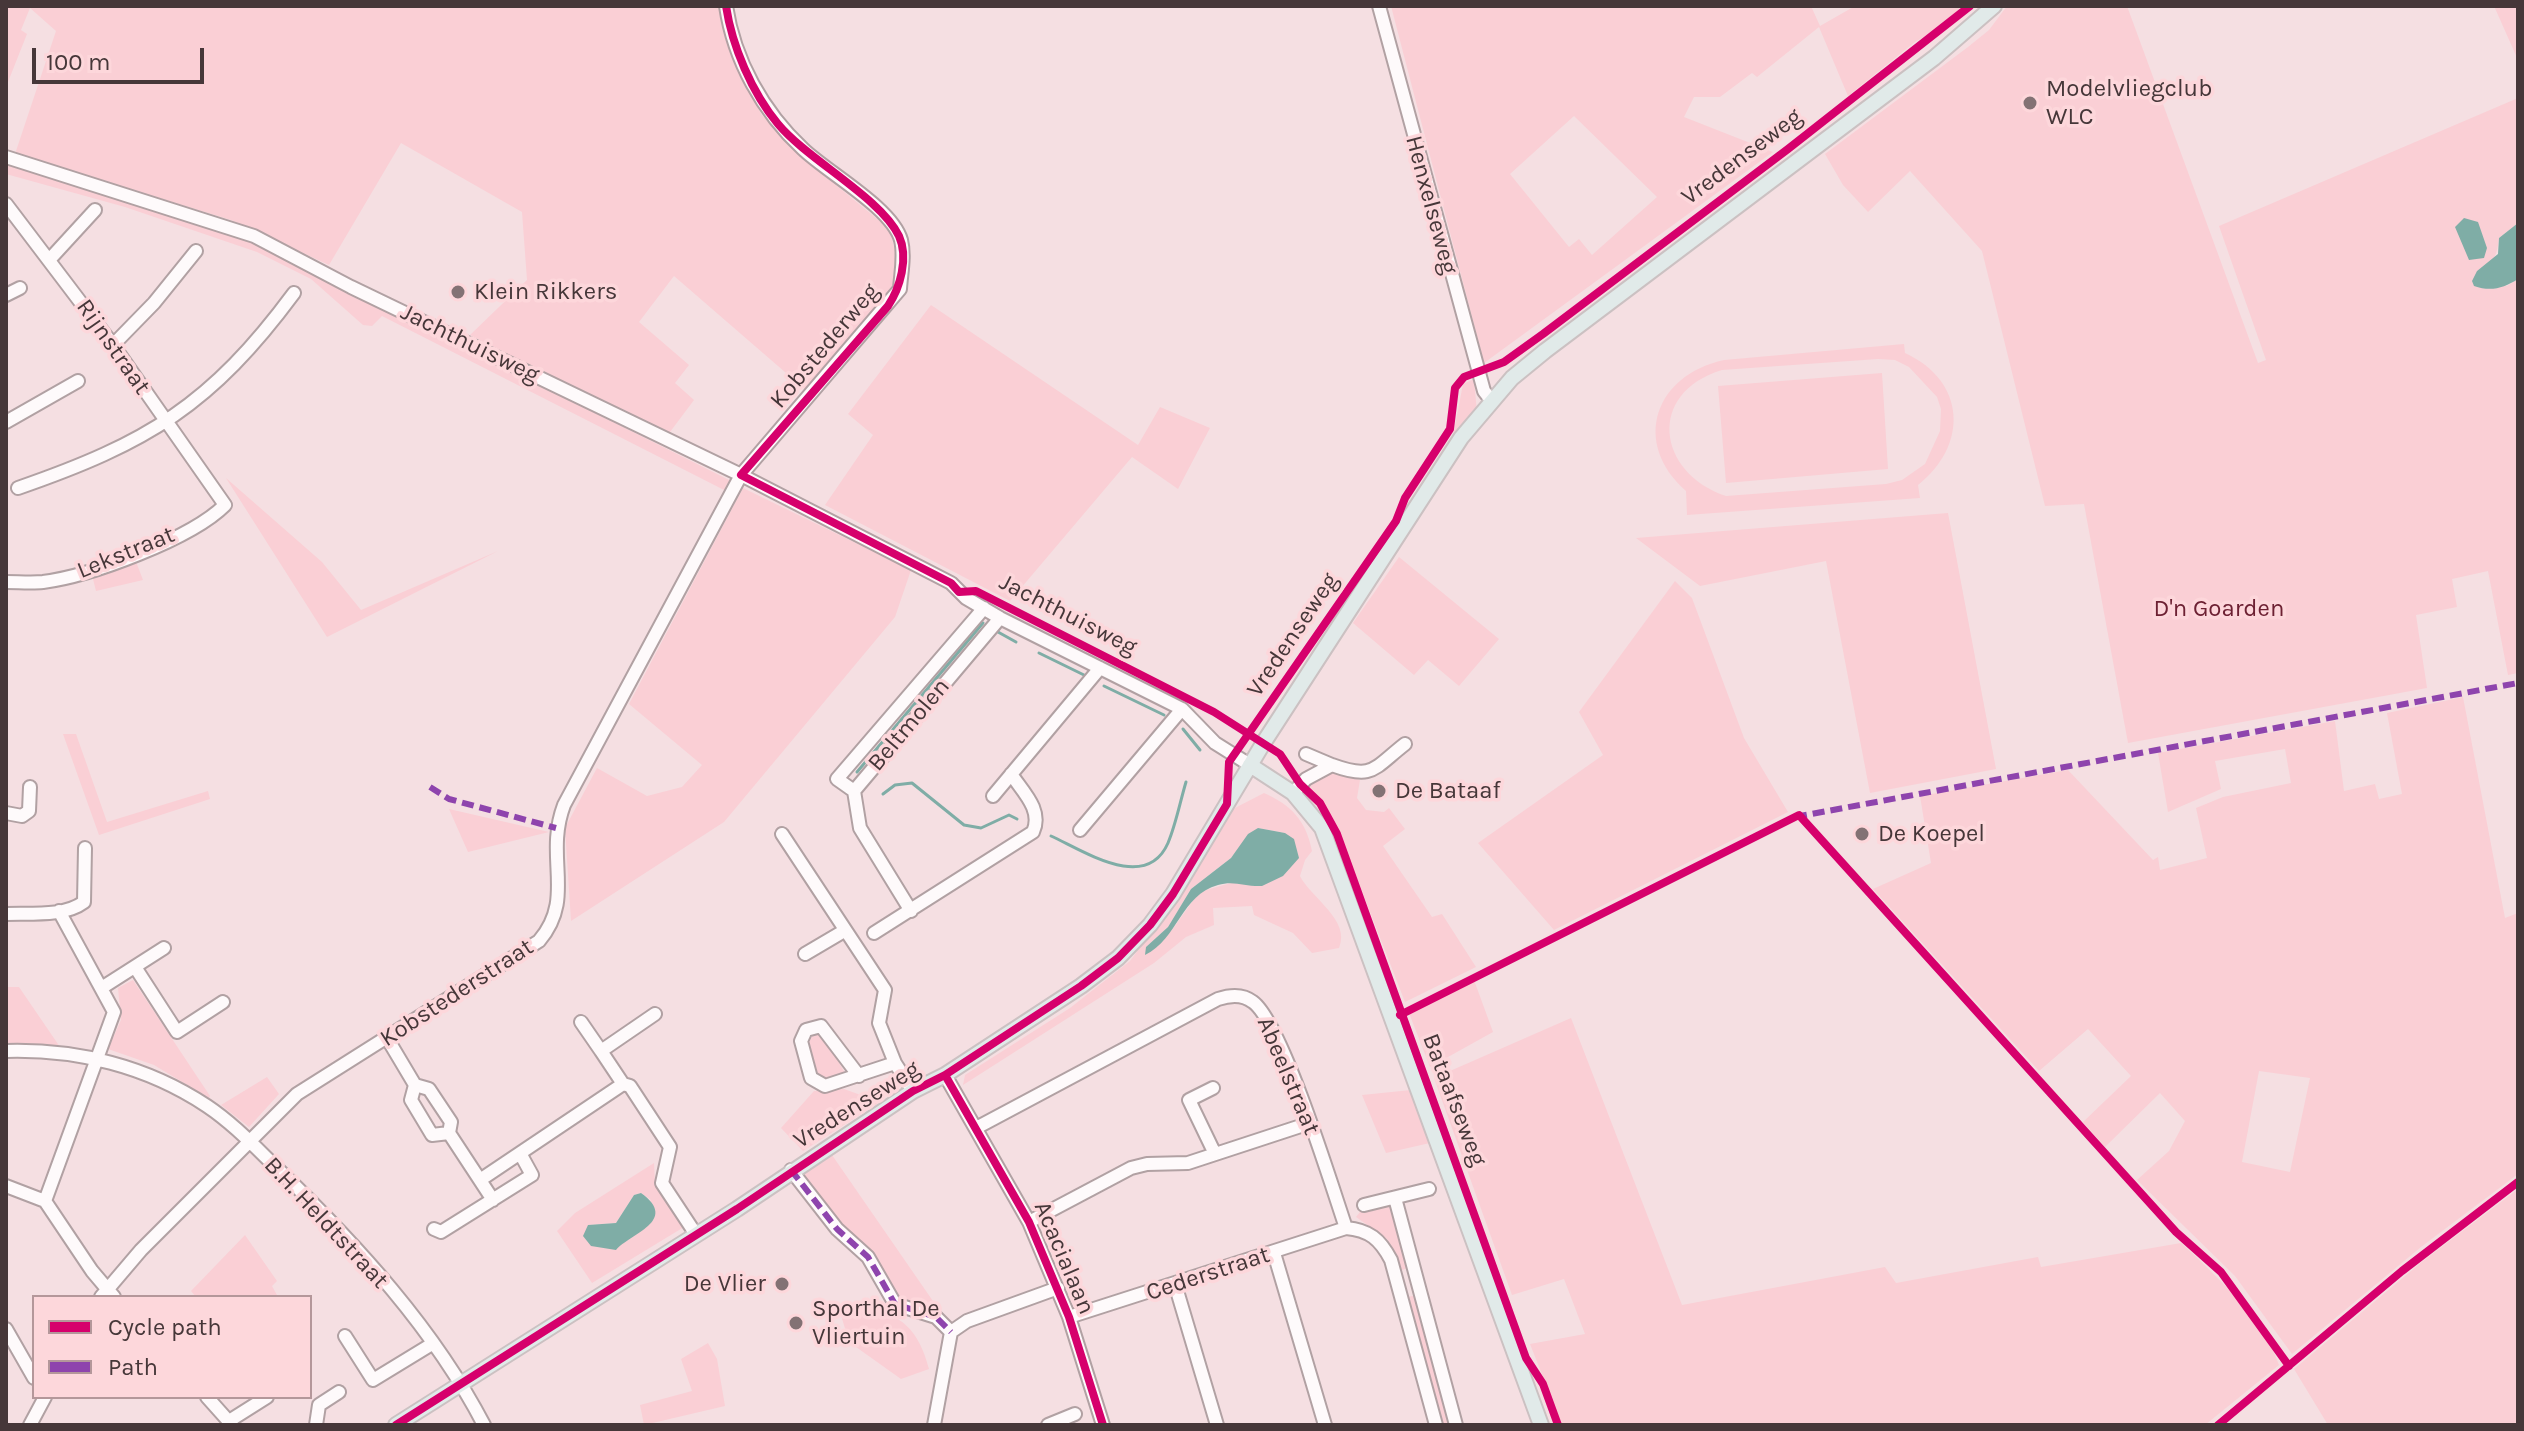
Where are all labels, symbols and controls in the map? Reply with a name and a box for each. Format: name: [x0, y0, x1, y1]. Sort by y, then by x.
scale bar: [36, 32, 208, 82]
text: 100 m: [46, 48, 111, 76]
place label: Modelvliegclub WLC: [2046, 75, 2212, 131]
marker: Modelvliegclub WLC: [2021, 94, 2039, 112]
street label: Vredenseweg: [1676, 102, 1808, 212]
street label: Henxelseweg: [1399, 133, 1463, 277]
place label: Klein Rikkers: [474, 278, 617, 306]
street label: Kobstederweg: [764, 278, 886, 414]
marker: Klein Rikkers: [449, 283, 467, 301]
street label: Rijnstraat: [70, 294, 156, 400]
street label: Jachthuisweg: [396, 298, 544, 390]
street label: Lekstraat: [73, 520, 179, 586]
street label: Jachthuisweg: [994, 568, 1142, 662]
street label: Vredenseweg: [1241, 568, 1345, 702]
park label: D'n Goarden: [2154, 595, 2284, 623]
street label: Beltmolen: [862, 673, 956, 777]
place label: De Bataaf: [1395, 777, 1501, 805]
marker: De Bataaf: [1370, 782, 1388, 800]
place label: De Koepel: [1878, 820, 1985, 848]
marker: De Koepel: [1853, 825, 1871, 843]
street label: Kobstederstraat: [375, 933, 539, 1053]
street label: Abeelstraat: [1250, 1013, 1326, 1139]
street label: Bataafseweg: [1416, 1030, 1492, 1170]
street label: Vredenseweg: [789, 1055, 925, 1155]
street label: B.H. Heldtstraat: [258, 1151, 394, 1295]
street label: Acacialaan: [1027, 1197, 1101, 1319]
street label: Cederstraat: [1143, 1241, 1273, 1307]
place label: De Vlier: [684, 1270, 766, 1298]
marker: De Vlier: [773, 1275, 791, 1293]
legend: [32, 1295, 312, 1399]
place label: Sporthal De Vliertuin: [812, 1295, 940, 1351]
text: Cycle path: [108, 1313, 222, 1341]
marker: Sporthal De Vliertuin: [787, 1314, 805, 1332]
text: Path: [108, 1353, 158, 1381]

